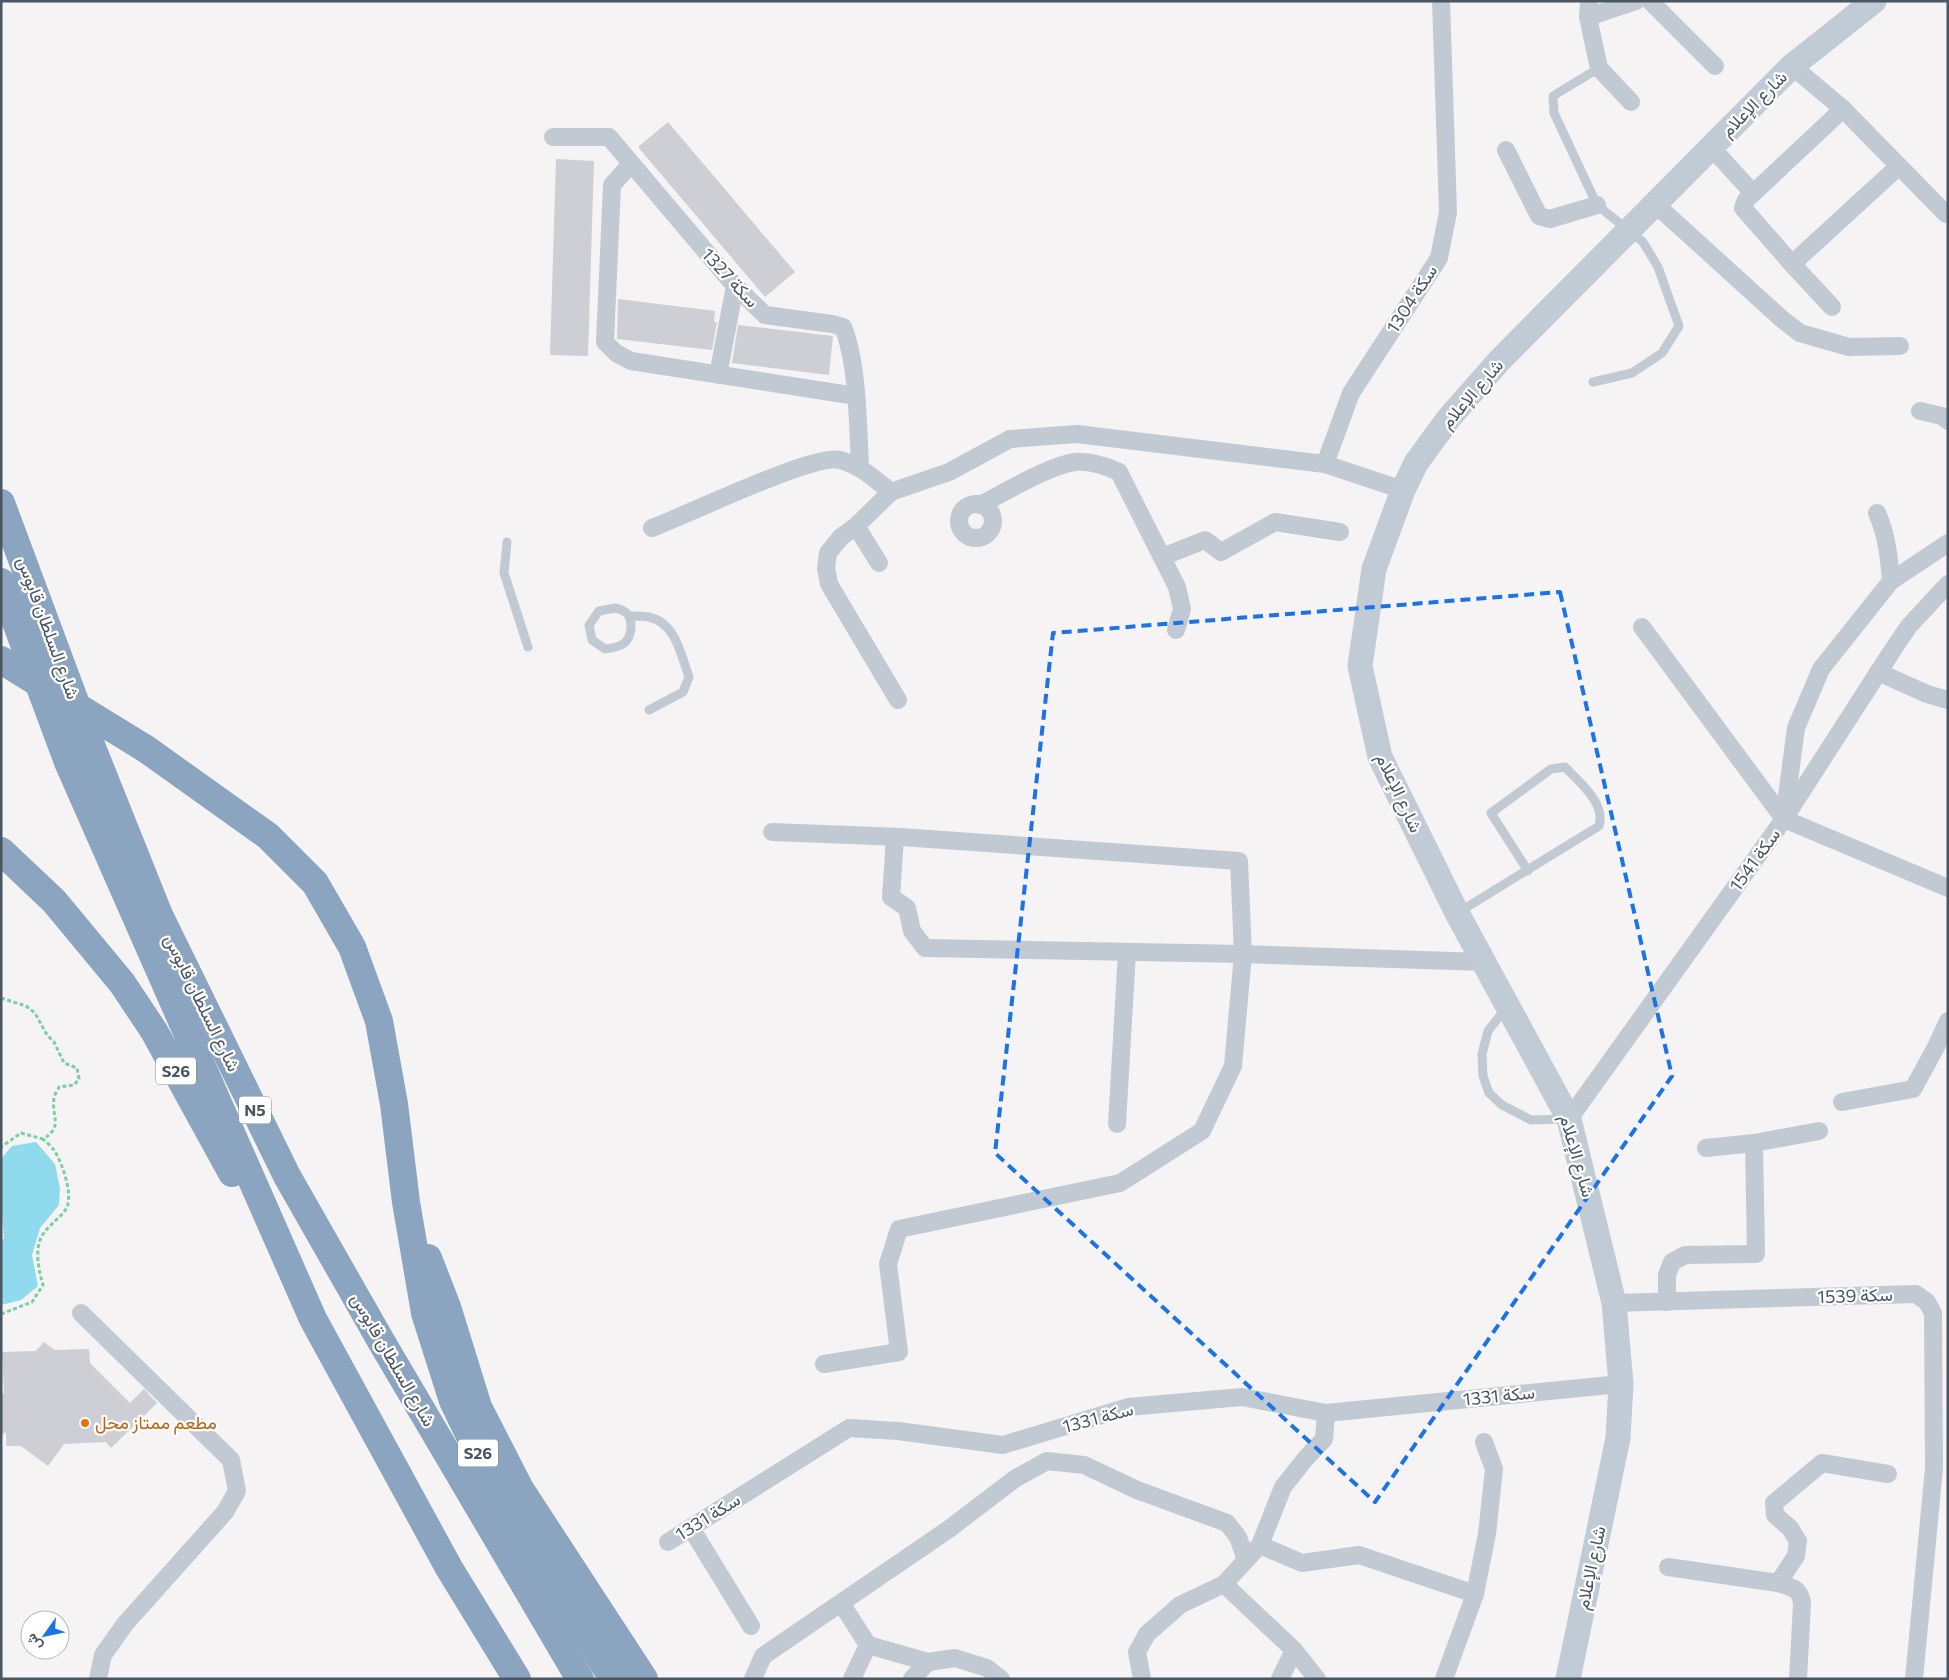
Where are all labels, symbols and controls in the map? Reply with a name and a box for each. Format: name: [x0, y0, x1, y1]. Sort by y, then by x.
street label: شارع الإعلام: [1715, 65, 1793, 143]
street label: سكة 1327: [698, 243, 764, 312]
street label: سكة 1304: [1381, 260, 1441, 337]
street label: شارع الإعلام: [1435, 354, 1509, 434]
street label: شارع السلطان قابوس: [11, 553, 85, 703]
street label: شارع الإعلام: [1370, 749, 1428, 837]
street label: سكة 1541: [1724, 824, 1784, 895]
street label: شارع السلطان قابوس: [158, 930, 246, 1076]
road number: S26: [156, 1058, 196, 1084]
road number: N5: [239, 1096, 271, 1124]
street label: شارع الإعلام: [1554, 1112, 1600, 1200]
street label: سكة 1539: [1817, 1283, 1893, 1307]
street label: شارع السلطان قابوس: [345, 1289, 441, 1431]
street label: سكة 1331: [1462, 1380, 1536, 1410]
street label: سكة 1331: [1060, 1397, 1135, 1437]
place label: مطعم ممتاز محل: [95, 1411, 217, 1435]
marker: مطعم ممتاز محل: [79, 1417, 91, 1429]
road number: S26: [458, 1440, 498, 1466]
street label: سكة 1331: [671, 1488, 744, 1545]
street label: شارع الإعلام: [1570, 1524, 1612, 1612]
north arrow: [20, 1610, 70, 1660]
text: ش: [22, 1630, 46, 1654]

